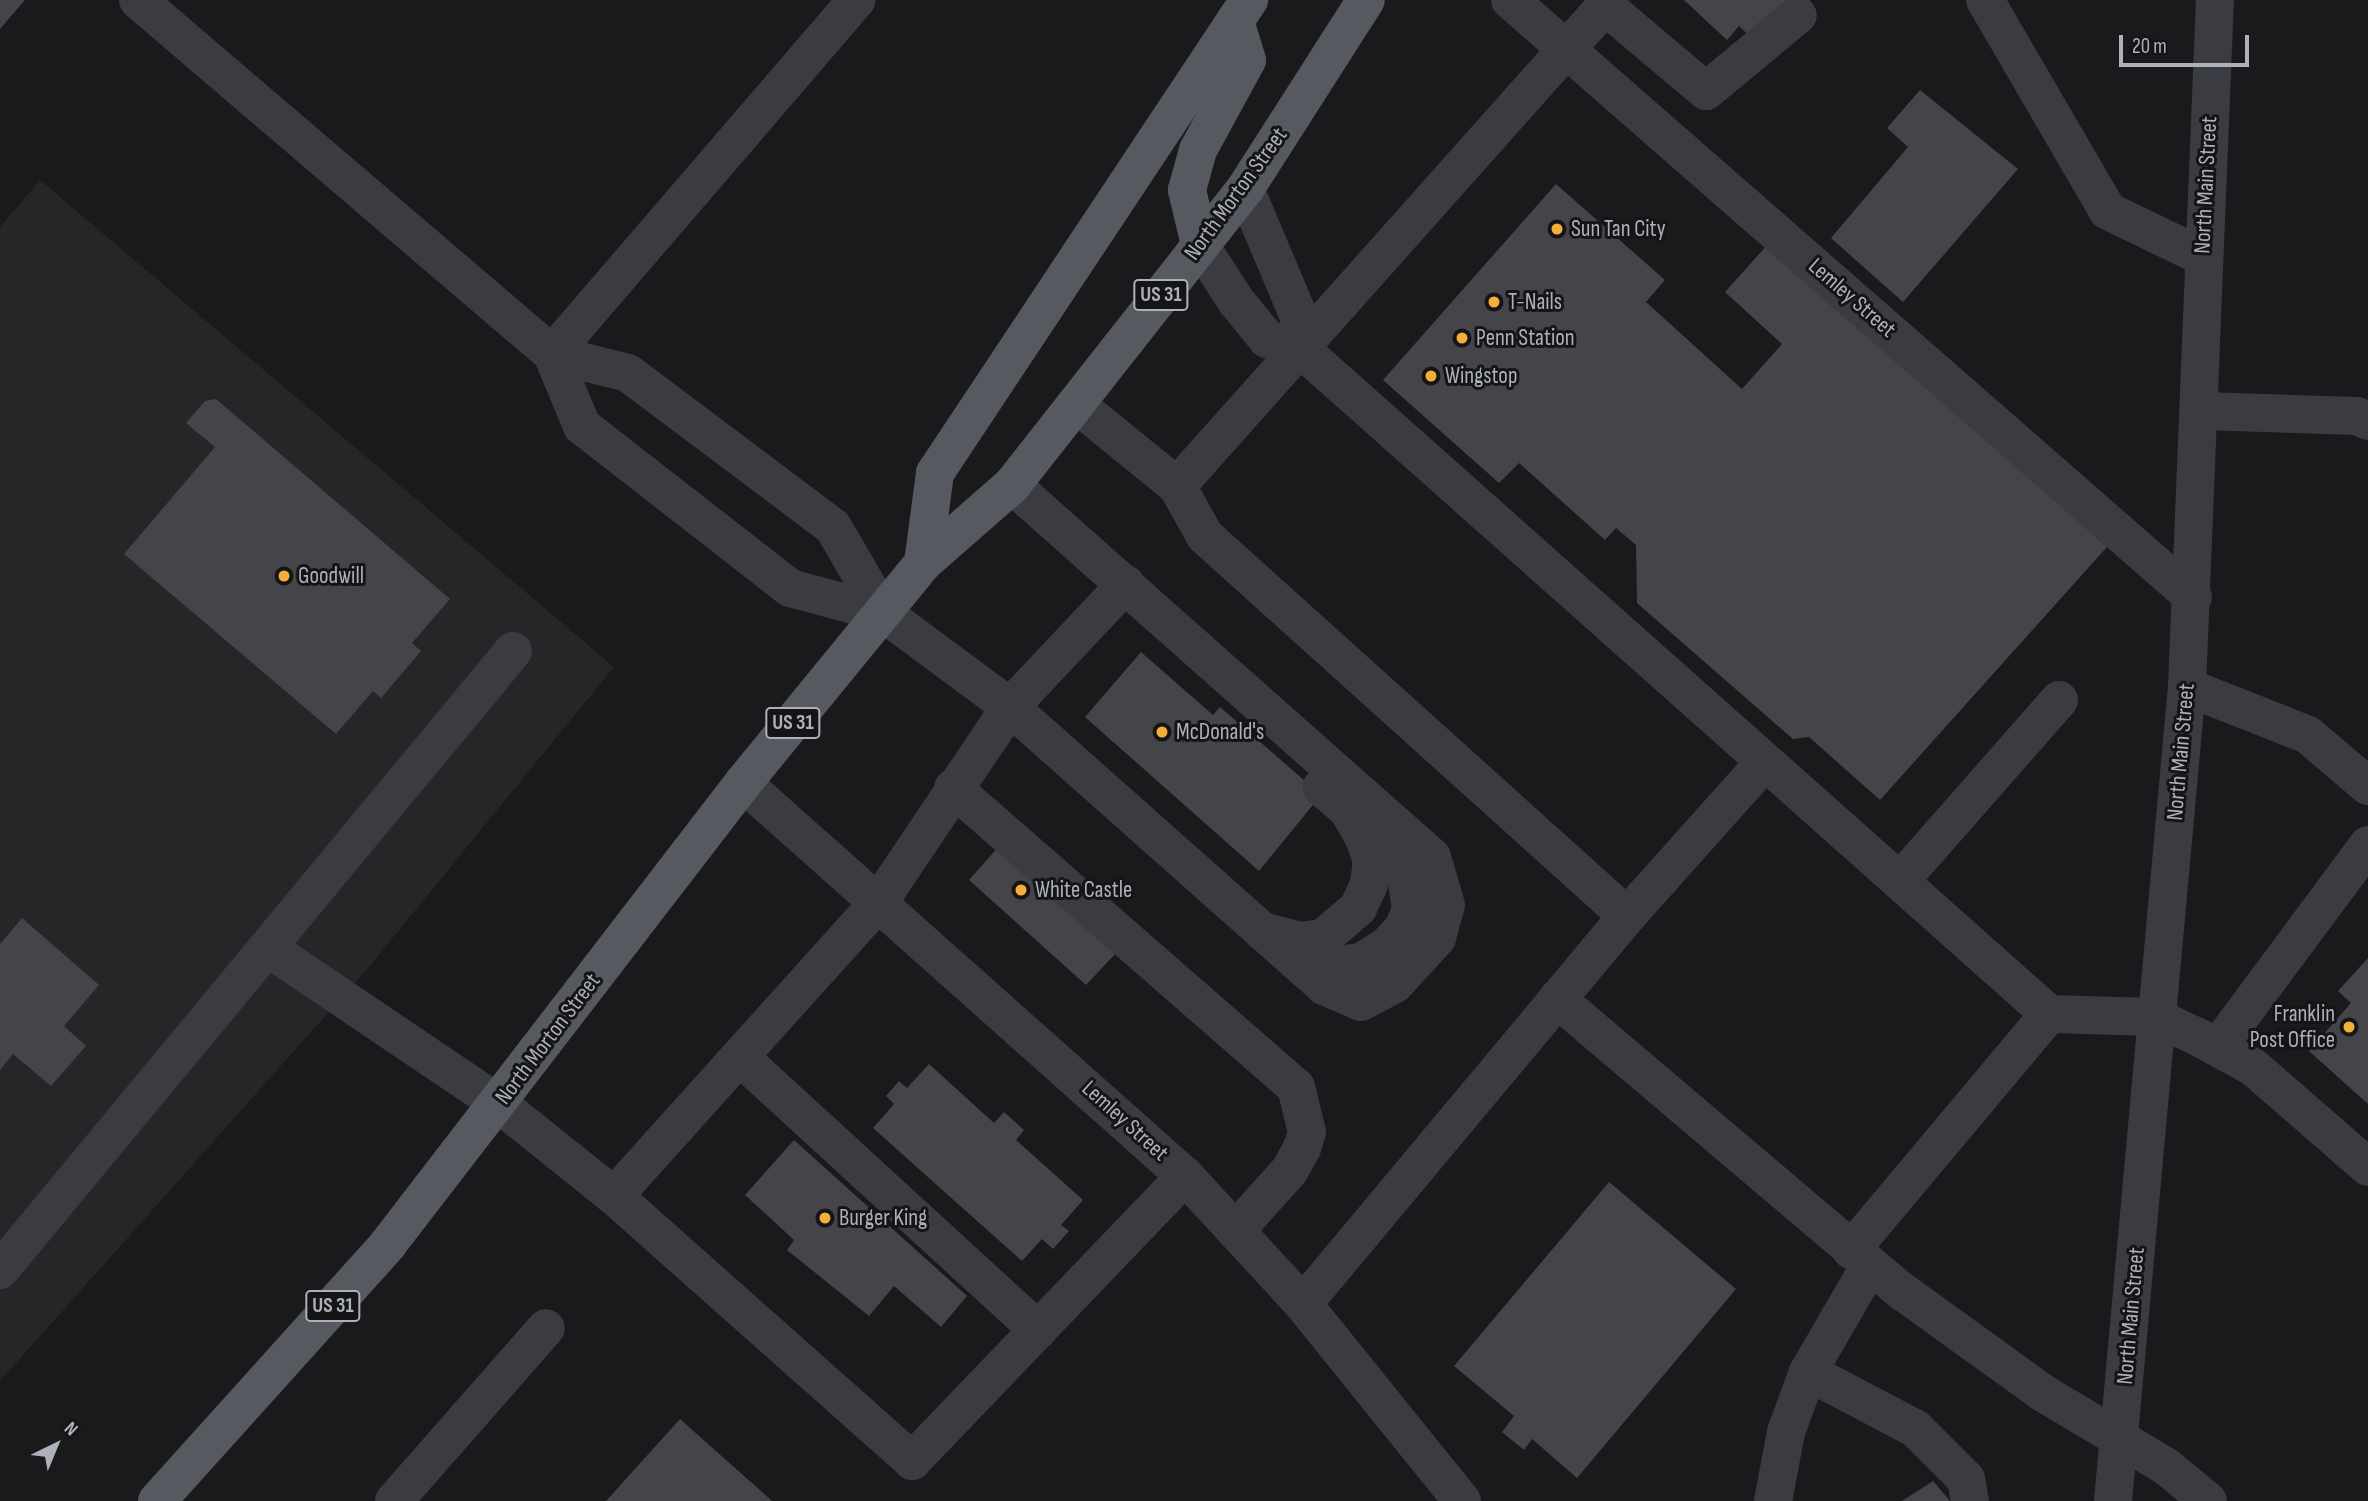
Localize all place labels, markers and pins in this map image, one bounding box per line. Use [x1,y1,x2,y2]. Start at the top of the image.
place label: Sun Tan City [1571,215,1666,243]
marker: Sun Tan City [1549,221,1565,237]
place label: T-Nails [1508,288,1562,316]
marker: T-Nails [1486,294,1502,310]
place label: Penn Station [1476,324,1575,352]
marker: Penn Station [1454,330,1470,346]
place label: Wingstop [1445,362,1517,390]
marker: Wingstop [1423,368,1439,384]
place label: Goodwill [298,562,364,590]
marker: Goodwill [276,568,292,584]
place label: McDonald's [1176,718,1264,746]
marker: McDonald's [1154,724,1170,740]
place label: White Castle [1035,876,1132,904]
marker: White Castle [1013,882,1029,898]
place label: Franklin Post Office [2250,1000,2335,1054]
marker: Franklin Post Office [2341,1019,2357,1035]
place label: Burger King [839,1204,927,1232]
marker: Burger King [817,1210,833,1226]

